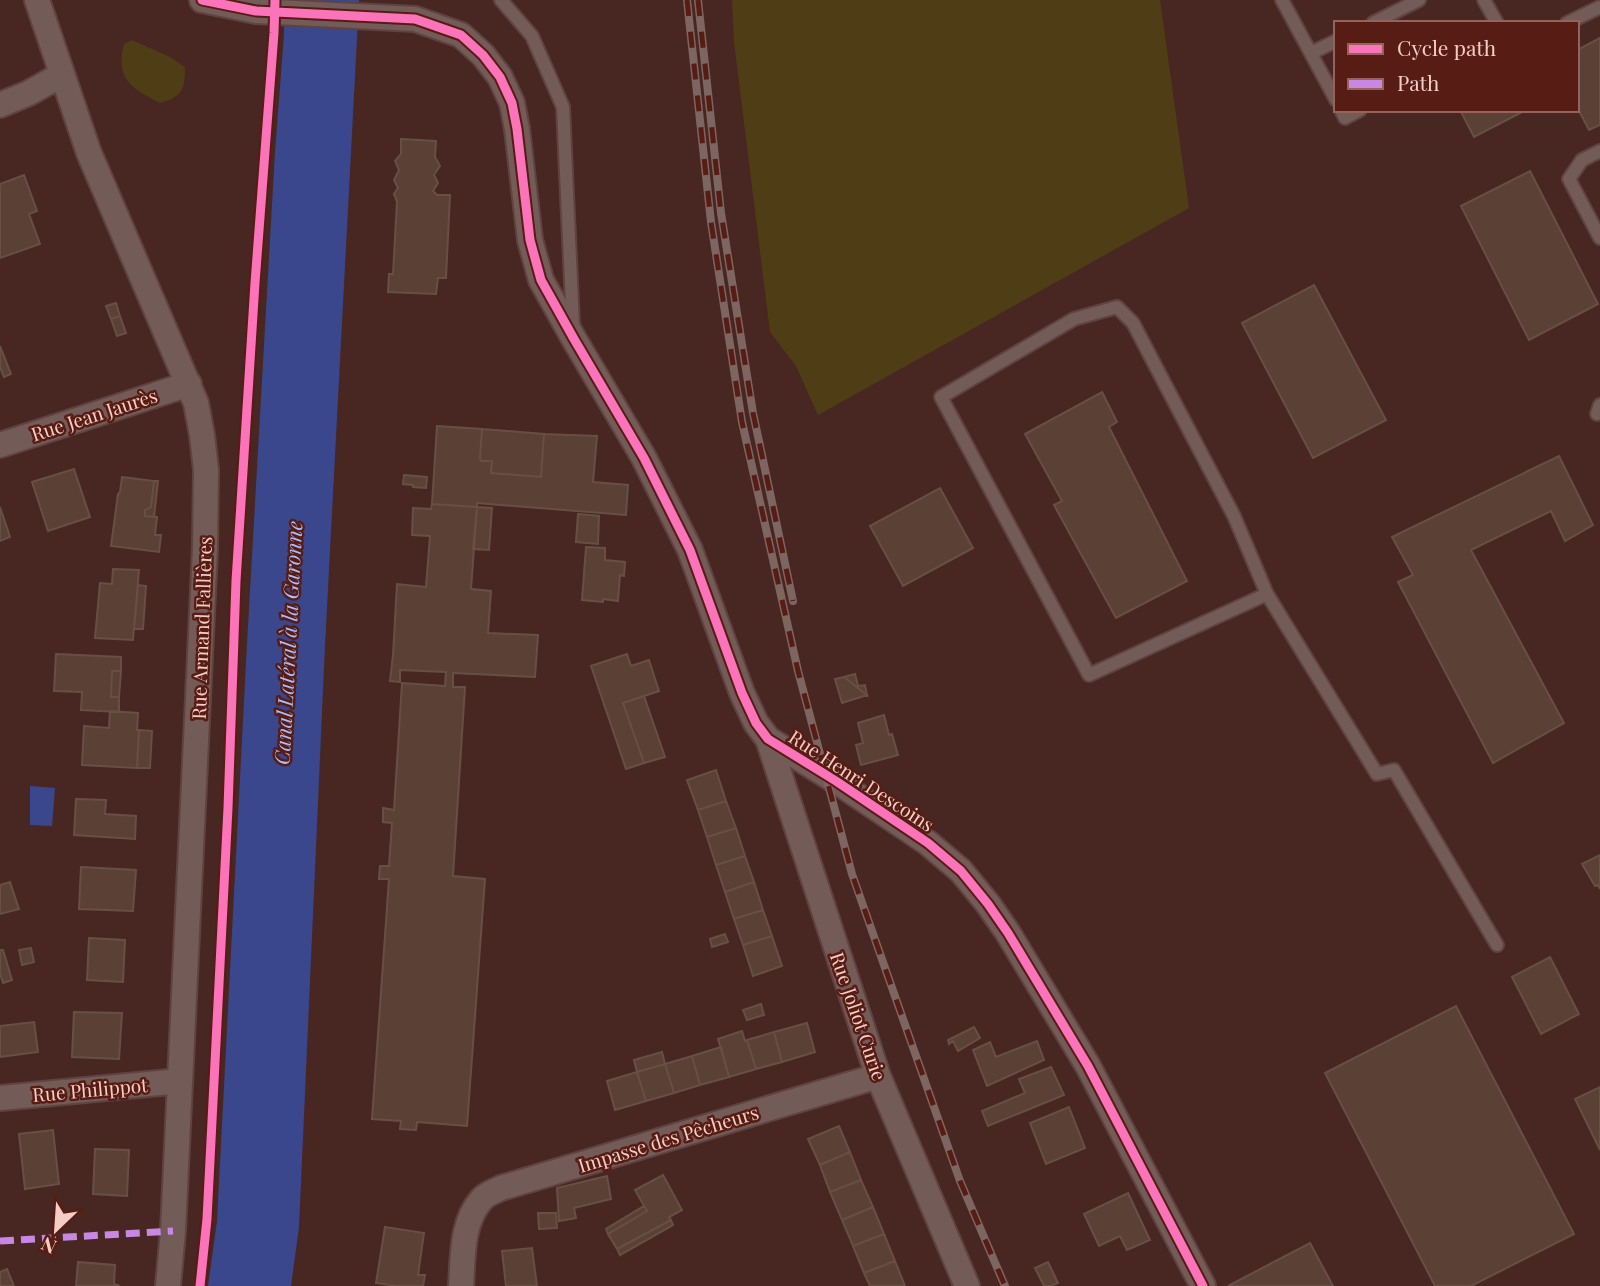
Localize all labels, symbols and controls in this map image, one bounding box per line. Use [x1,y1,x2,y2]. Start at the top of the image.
legend [1334,21,1579,112]
text: Cycle path [1397,33,1497,61]
text: Path [1397,68,1440,96]
street label: Rue Jean Jaurès [28,381,160,447]
water label: Canal Latéral à la Garonne [267,520,307,766]
street label: Rue Armand Fallières [185,536,217,720]
street label: Rue Henri Descoins [784,723,940,837]
street label: Rue Joliot Curie [825,948,893,1084]
street label: Rue Philippot [31,1071,149,1107]
street label: Impasse des Pêcheurs [575,1098,761,1178]
north arrow [21,1195,91,1265]
text: N [36,1232,60,1261]

